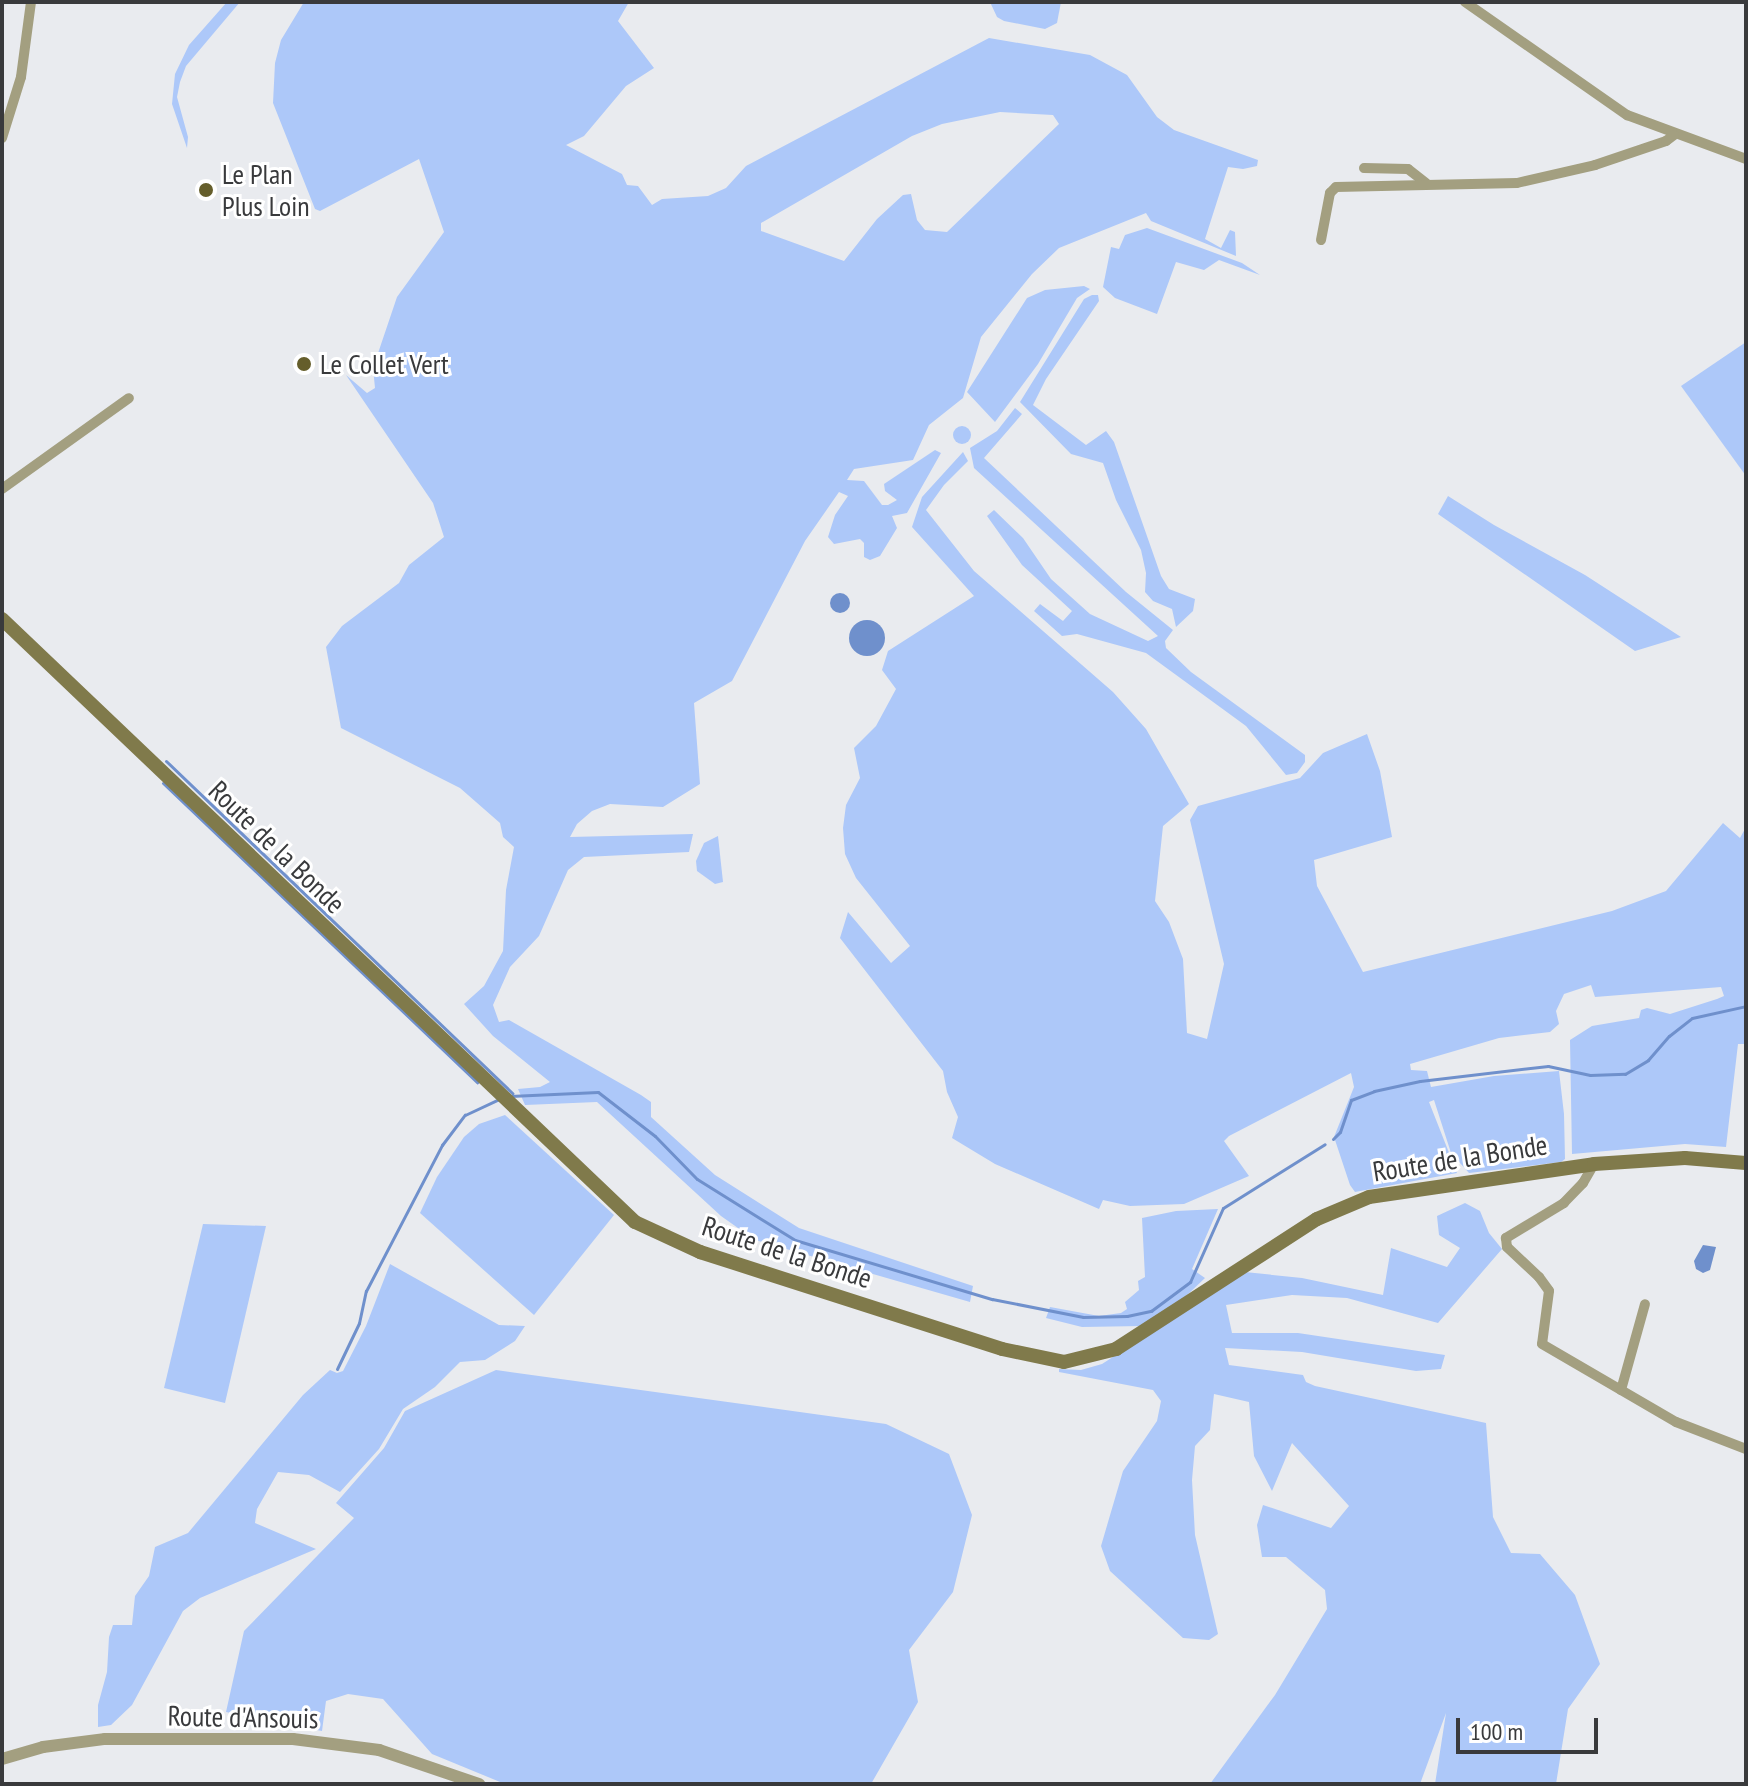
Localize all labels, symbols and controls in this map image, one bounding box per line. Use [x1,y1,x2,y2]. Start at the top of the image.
place label: Le Plan Plus Loin [222,157,310,223]
marker: Le Plan Plus Loin [197,181,215,199]
place label: Le Collet Vert [320,347,449,381]
marker: Le Collet Vert [295,355,313,373]
street label: Route de la Bonde [202,774,352,920]
street label: Route de la Bonde [1370,1128,1550,1188]
street label: Route de la Bonde [698,1209,876,1295]
street label: Route d'Ansouis [167,1699,319,1735]
scale bar [1460,1702,1602,1752]
text: 100 m [1470,1716,1523,1747]

